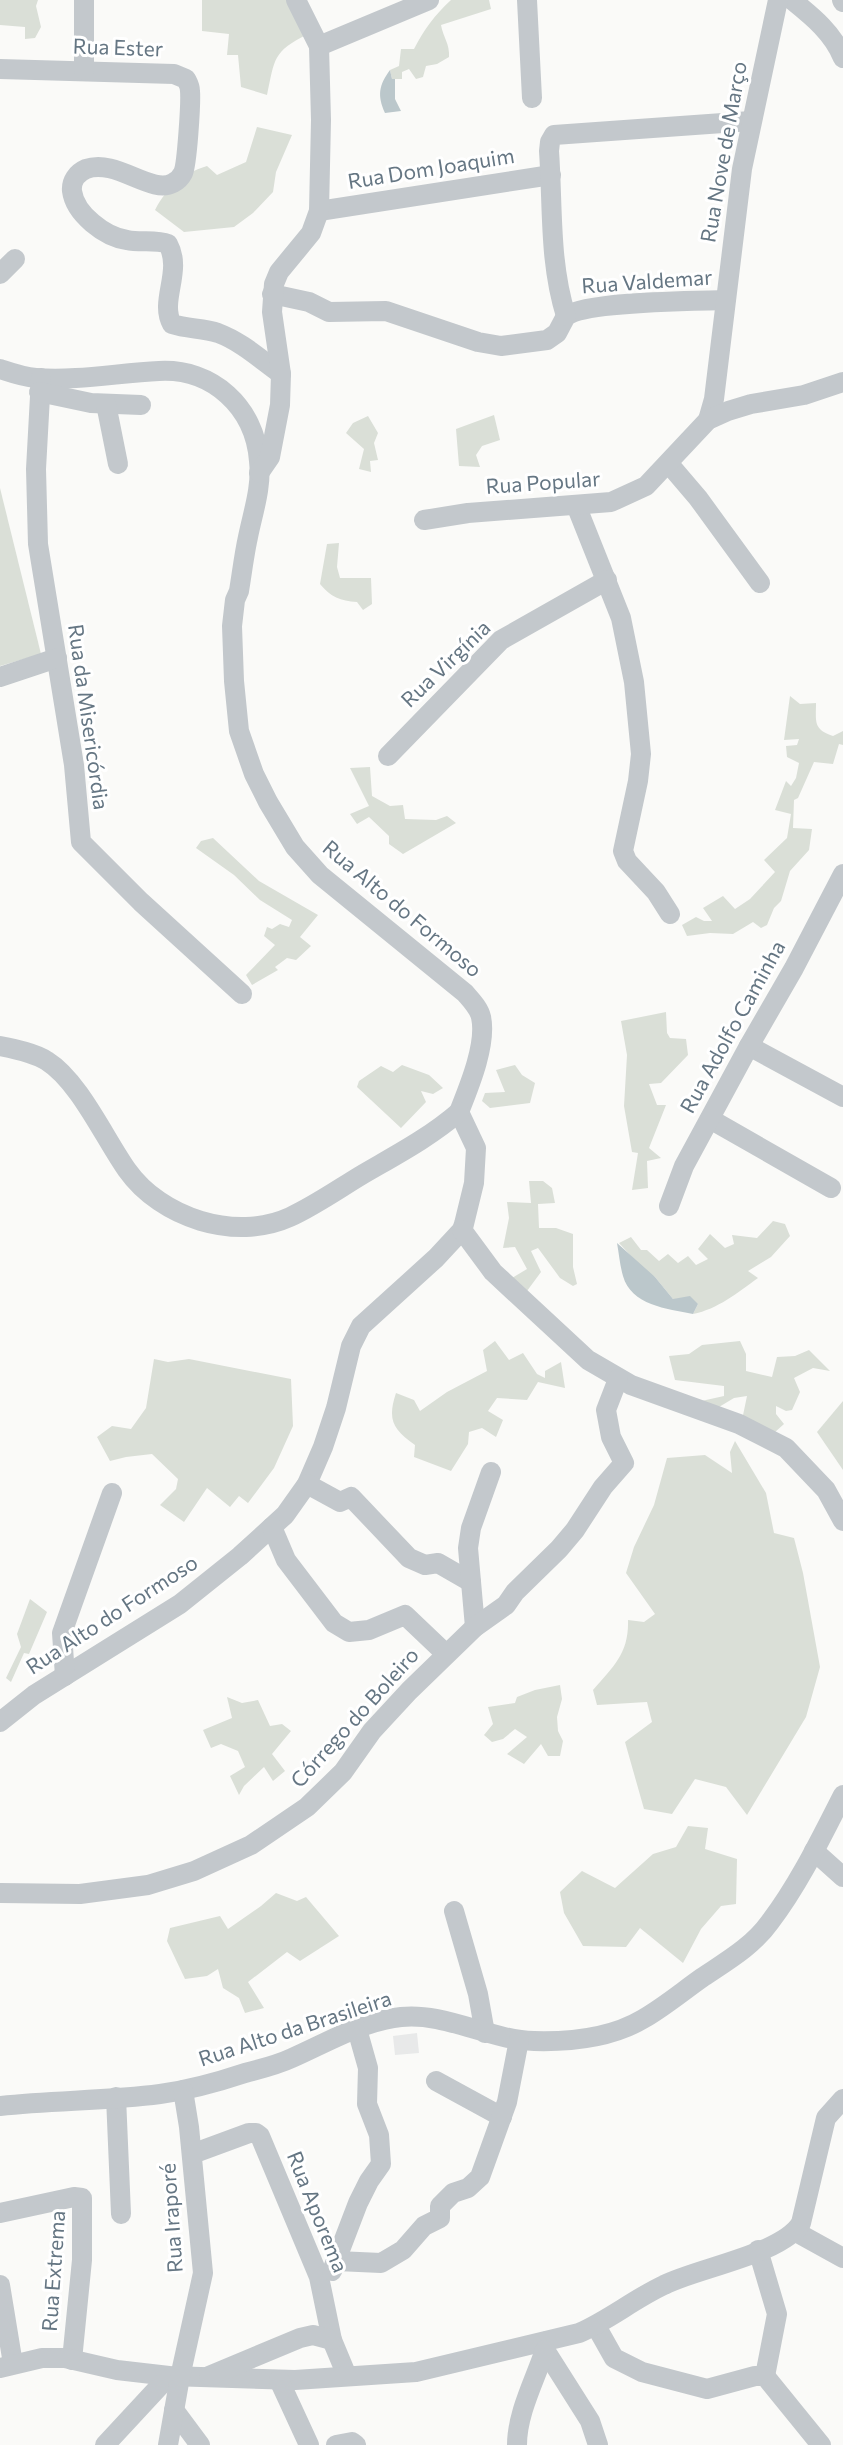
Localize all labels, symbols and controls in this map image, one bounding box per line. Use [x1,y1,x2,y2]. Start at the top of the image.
street label: Rua Ester [72,32,164,61]
street label: Rua Nove de Março [694,59,751,244]
street label: Rua Dom Joaquim [346,142,516,193]
street label: Rua Valdemar [581,263,713,298]
street label: Rua Popular [485,465,601,498]
street label: Rua Virgínia [395,614,495,712]
street label: Rua da Misericórdia [64,622,115,811]
street label: Rua Alto do Formoso [319,834,487,982]
street label: Rua Adolfo Caminha [674,936,789,1117]
street label: Rua Alto do Formoso [21,1549,202,1679]
street label: Córrego do Boleiro [285,1642,423,1792]
street label: Rua Alto da Brasileira [195,1985,394,2071]
street label: Rua Aporema [283,2147,354,2276]
street label: Rua Iraporé [154,2162,187,2274]
street label: Rua Extrema [36,2209,69,2332]

